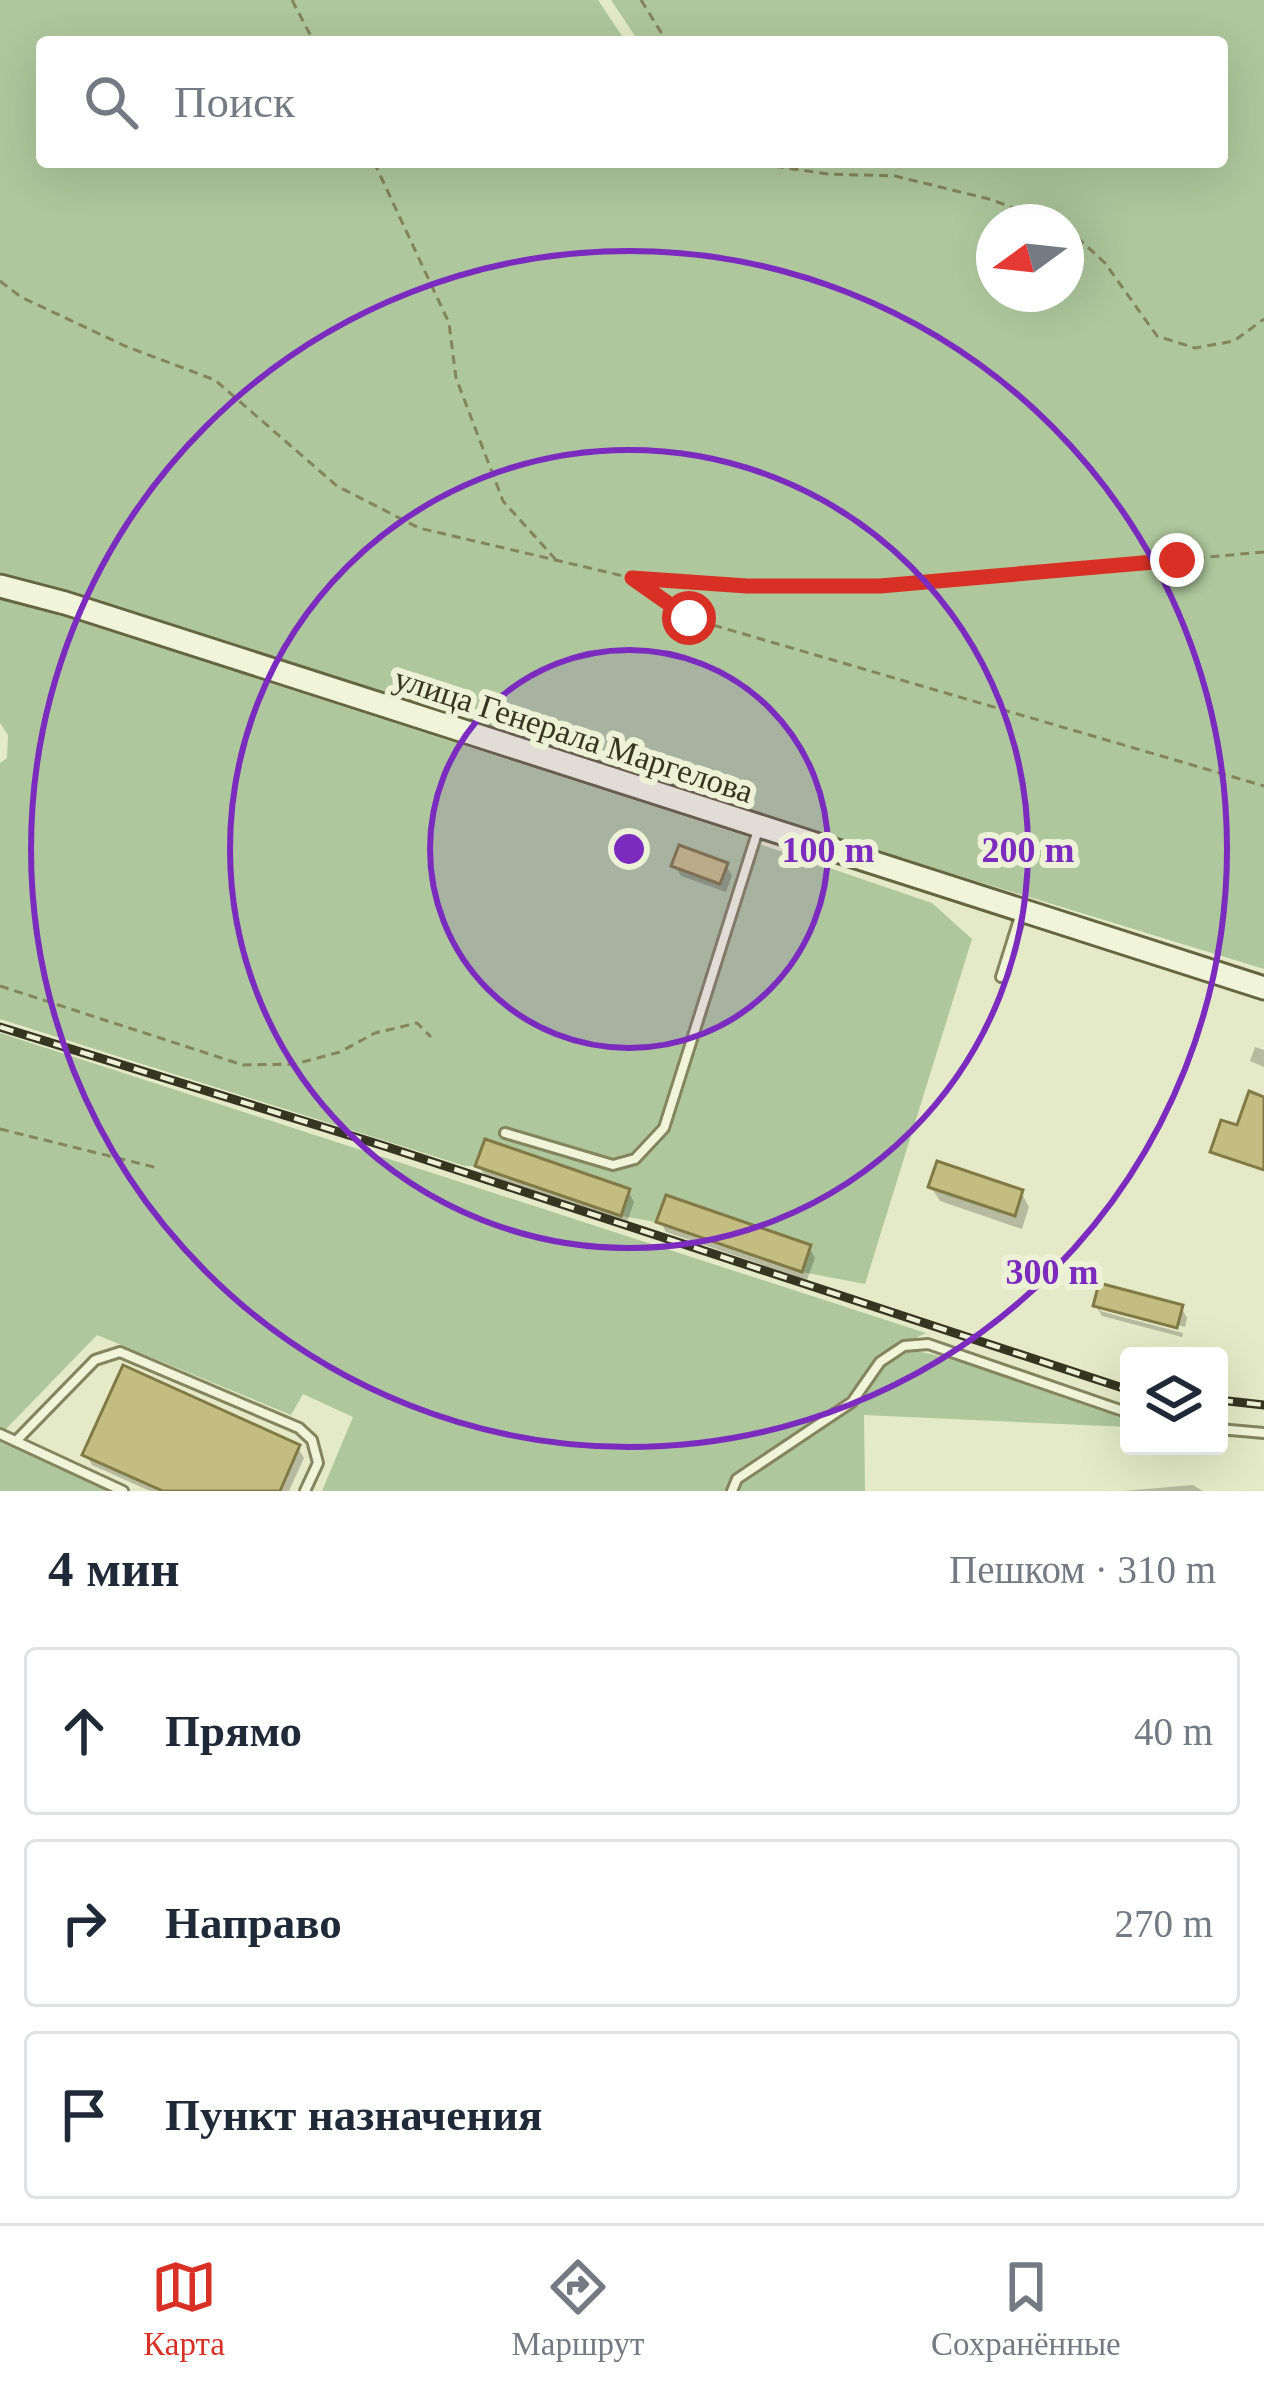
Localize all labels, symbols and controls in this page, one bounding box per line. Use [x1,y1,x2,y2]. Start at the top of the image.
search box [36,36,1228,168]
icon: search [78,69,144,135]
text: Поиск [174,77,295,127]
north arrow [976,204,1084,312]
route end [1150,533,1204,587]
route start [662,591,716,645]
street label: улица Генерала Маргелова [390,660,758,810]
centre of rings [608,828,650,870]
text: 100 m [782,830,875,870]
text: 200 m [982,830,1075,870]
text: 300 m [1006,1252,1099,1292]
map controls [1120,1347,1228,1455]
button: layers [1120,1347,1228,1455]
text: 4 мин [48,1541,180,1597]
text: Пешком · 310 m [949,1548,1216,1591]
icon: ahead [51,1698,117,1764]
text: Прямо [165,1706,302,1756]
text: 40 m [1134,1710,1213,1753]
icon: right [51,1890,117,1956]
text: Направо [165,1898,342,1948]
text: 270 m [1114,1902,1213,1945]
icon: arrive [51,2082,117,2148]
text: Пункт назначения [165,2090,542,2140]
tab: Карта [143,2254,225,2363]
tab: Маршрут [512,2254,644,2363]
tab: Сохранённые [931,2254,1121,2363]

